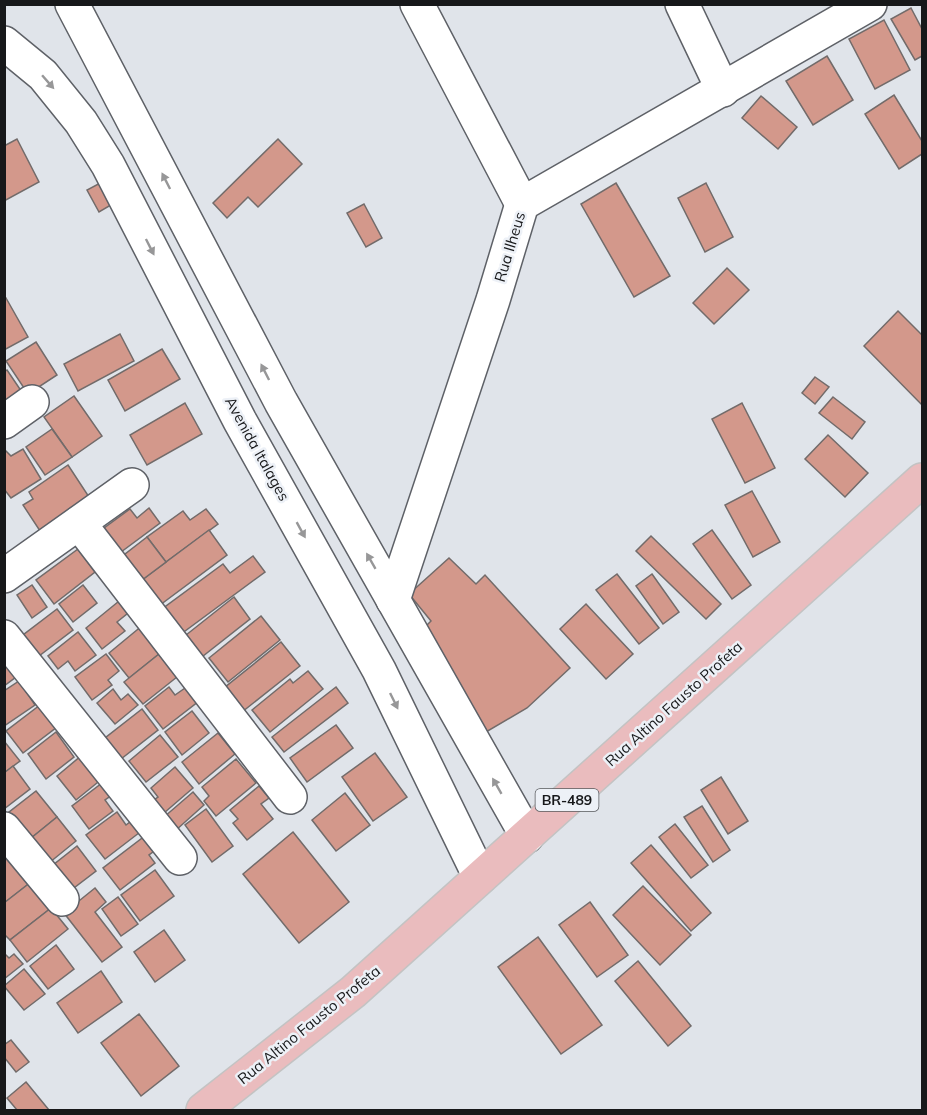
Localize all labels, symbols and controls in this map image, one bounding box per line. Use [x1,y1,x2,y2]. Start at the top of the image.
one-way arrow [41,74,54,89]
one-way arrow [161,172,171,189]
street label: Rua Ilheus [490,209,529,284]
one-way arrow [146,238,155,255]
one-way arrow [261,364,270,381]
street label: Avenida Italages [221,393,294,504]
one-way arrow [296,522,306,539]
one-way arrow [366,552,376,569]
street label: Rua Altino Fausto Profeta [601,637,746,770]
one-way arrow [389,693,399,710]
one-way arrow [492,778,503,794]
road number: BR-489 [536,789,598,811]
street label: Rua Altino Fausto Profeta [233,961,384,1088]

